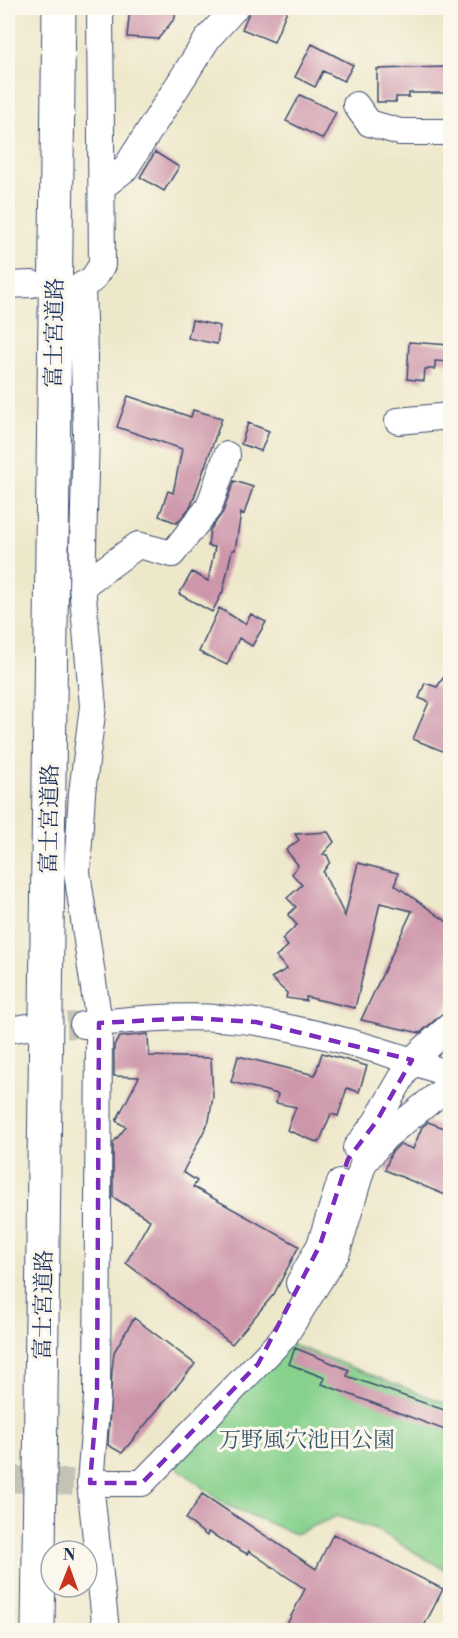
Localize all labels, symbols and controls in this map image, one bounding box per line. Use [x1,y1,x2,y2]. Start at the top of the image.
street label: 富士宮道路 [41,278,69,388]
street label: 富士宮道路 [36,764,64,874]
street label: 富士宮道路 [30,1250,58,1360]
park label: 万野風穴池田公園 [219,1427,395,1454]
north arrow [39,1539,99,1599]
text: N [63,1545,76,1565]

